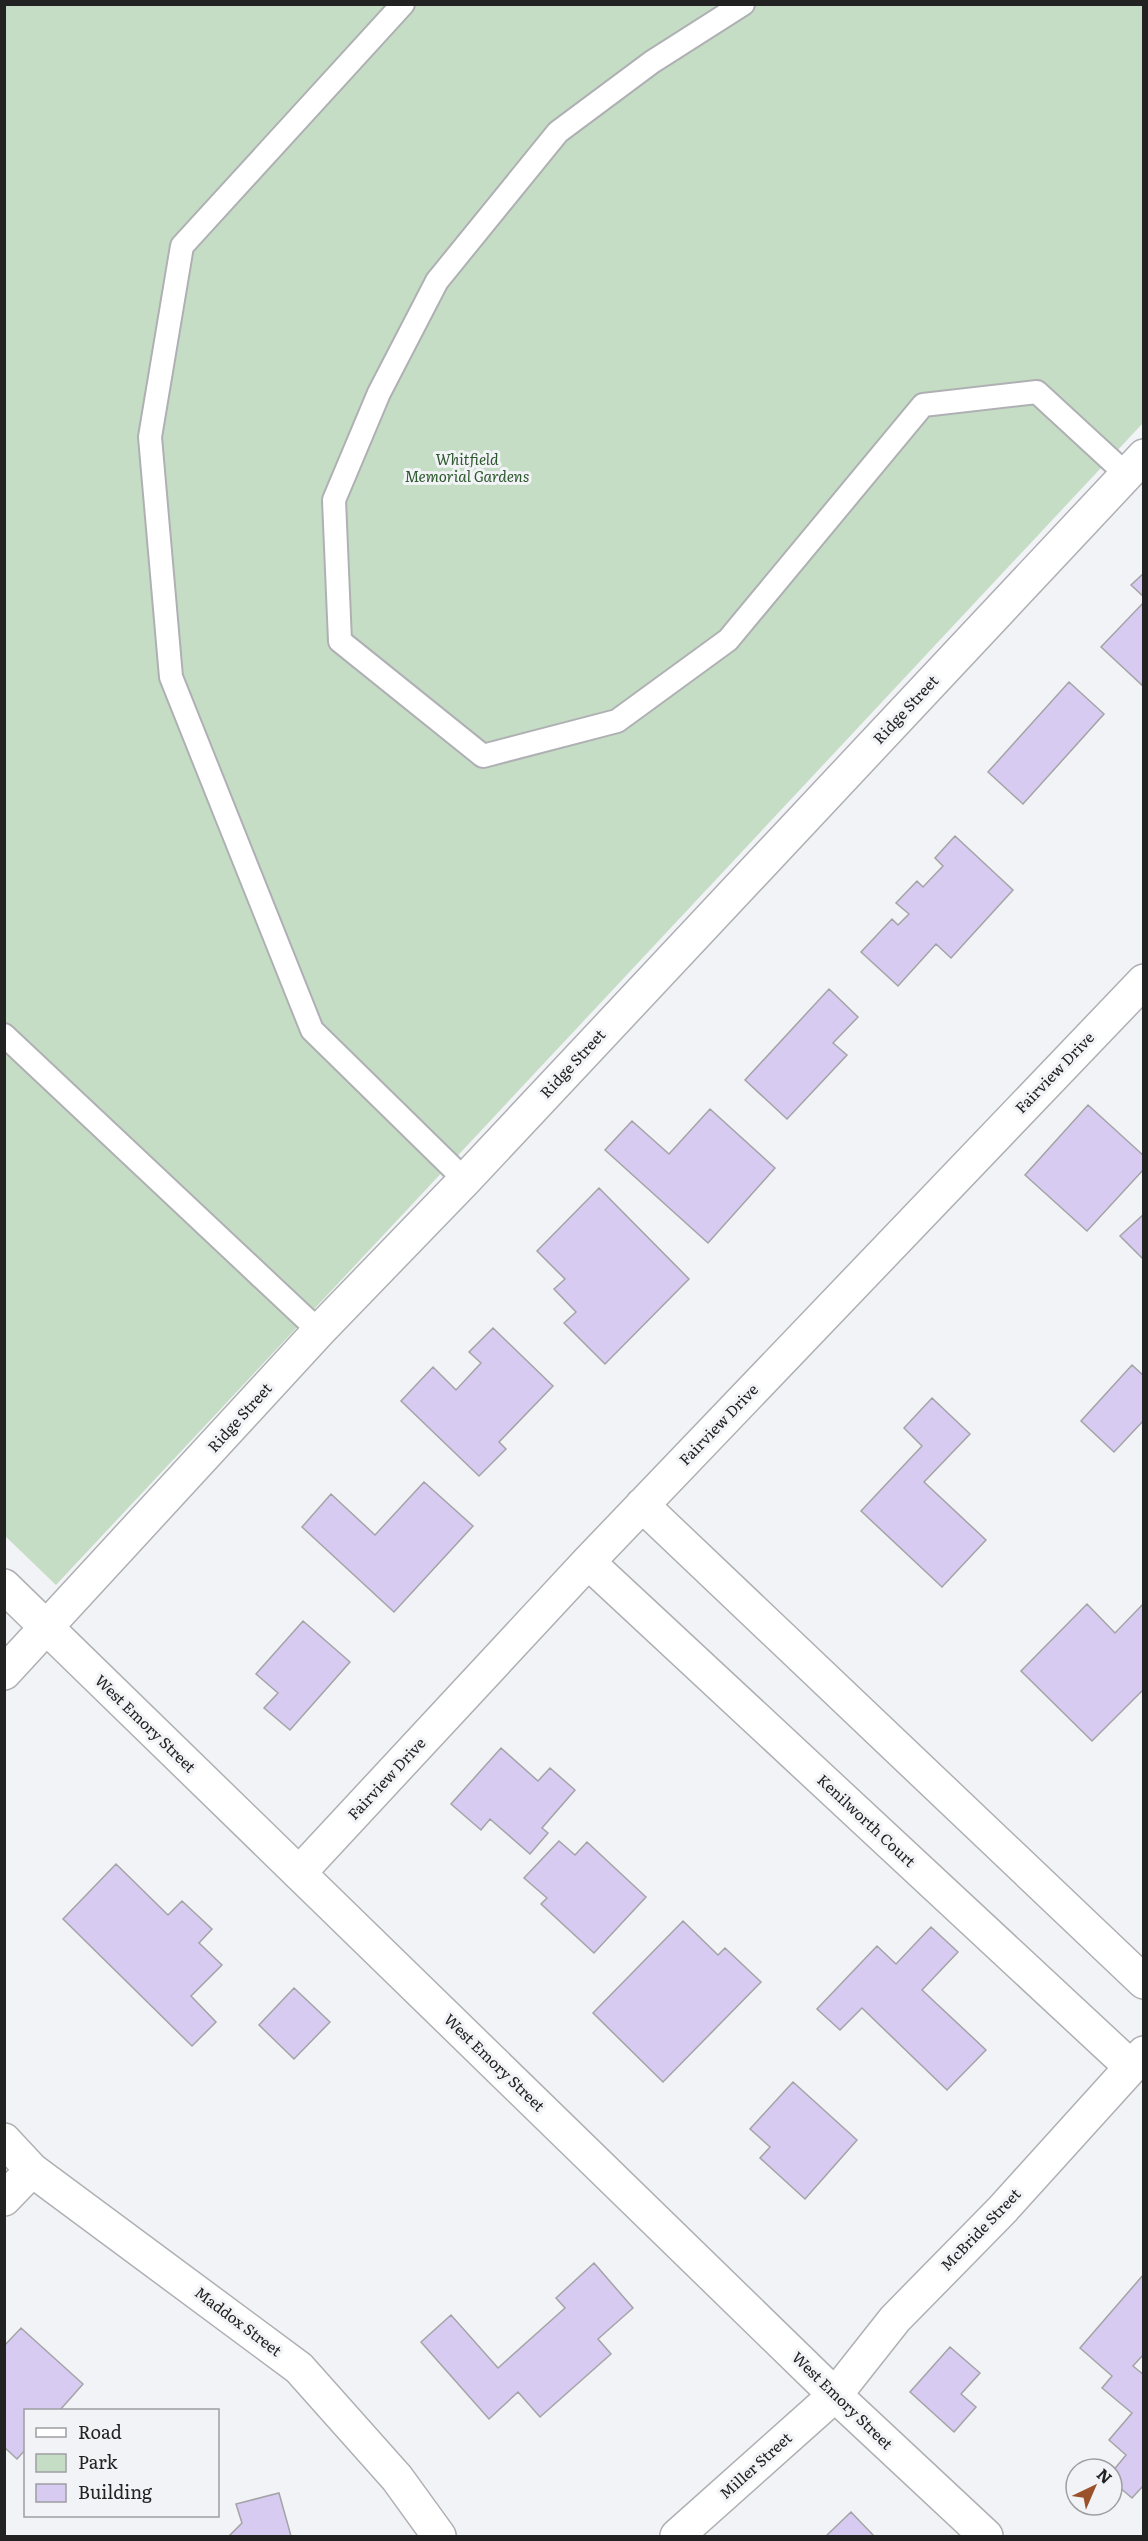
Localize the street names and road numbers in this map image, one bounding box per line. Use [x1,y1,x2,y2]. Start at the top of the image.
street label: Ridge Street [867,669,943,749]
street label: Ridge Street [534,1023,610,1103]
street label: Fairview Drive [1009,1026,1099,1118]
street label: Ridge Street [201,1377,276,1457]
street label: Fairview Drive [673,1378,763,1470]
street label: West Emory Street [90,1669,202,1777]
street label: Fairview Drive [341,1731,430,1824]
street label: Kenilworth Court [813,1768,922,1872]
street label: West Emory Street [439,2008,551,2116]
street label: McBride Street [935,2183,1025,2275]
street label: Maddox Street [191,2280,287,2361]
street label: West Emory Street [787,2346,899,2454]
street label: Miller Street [714,2426,796,2504]

